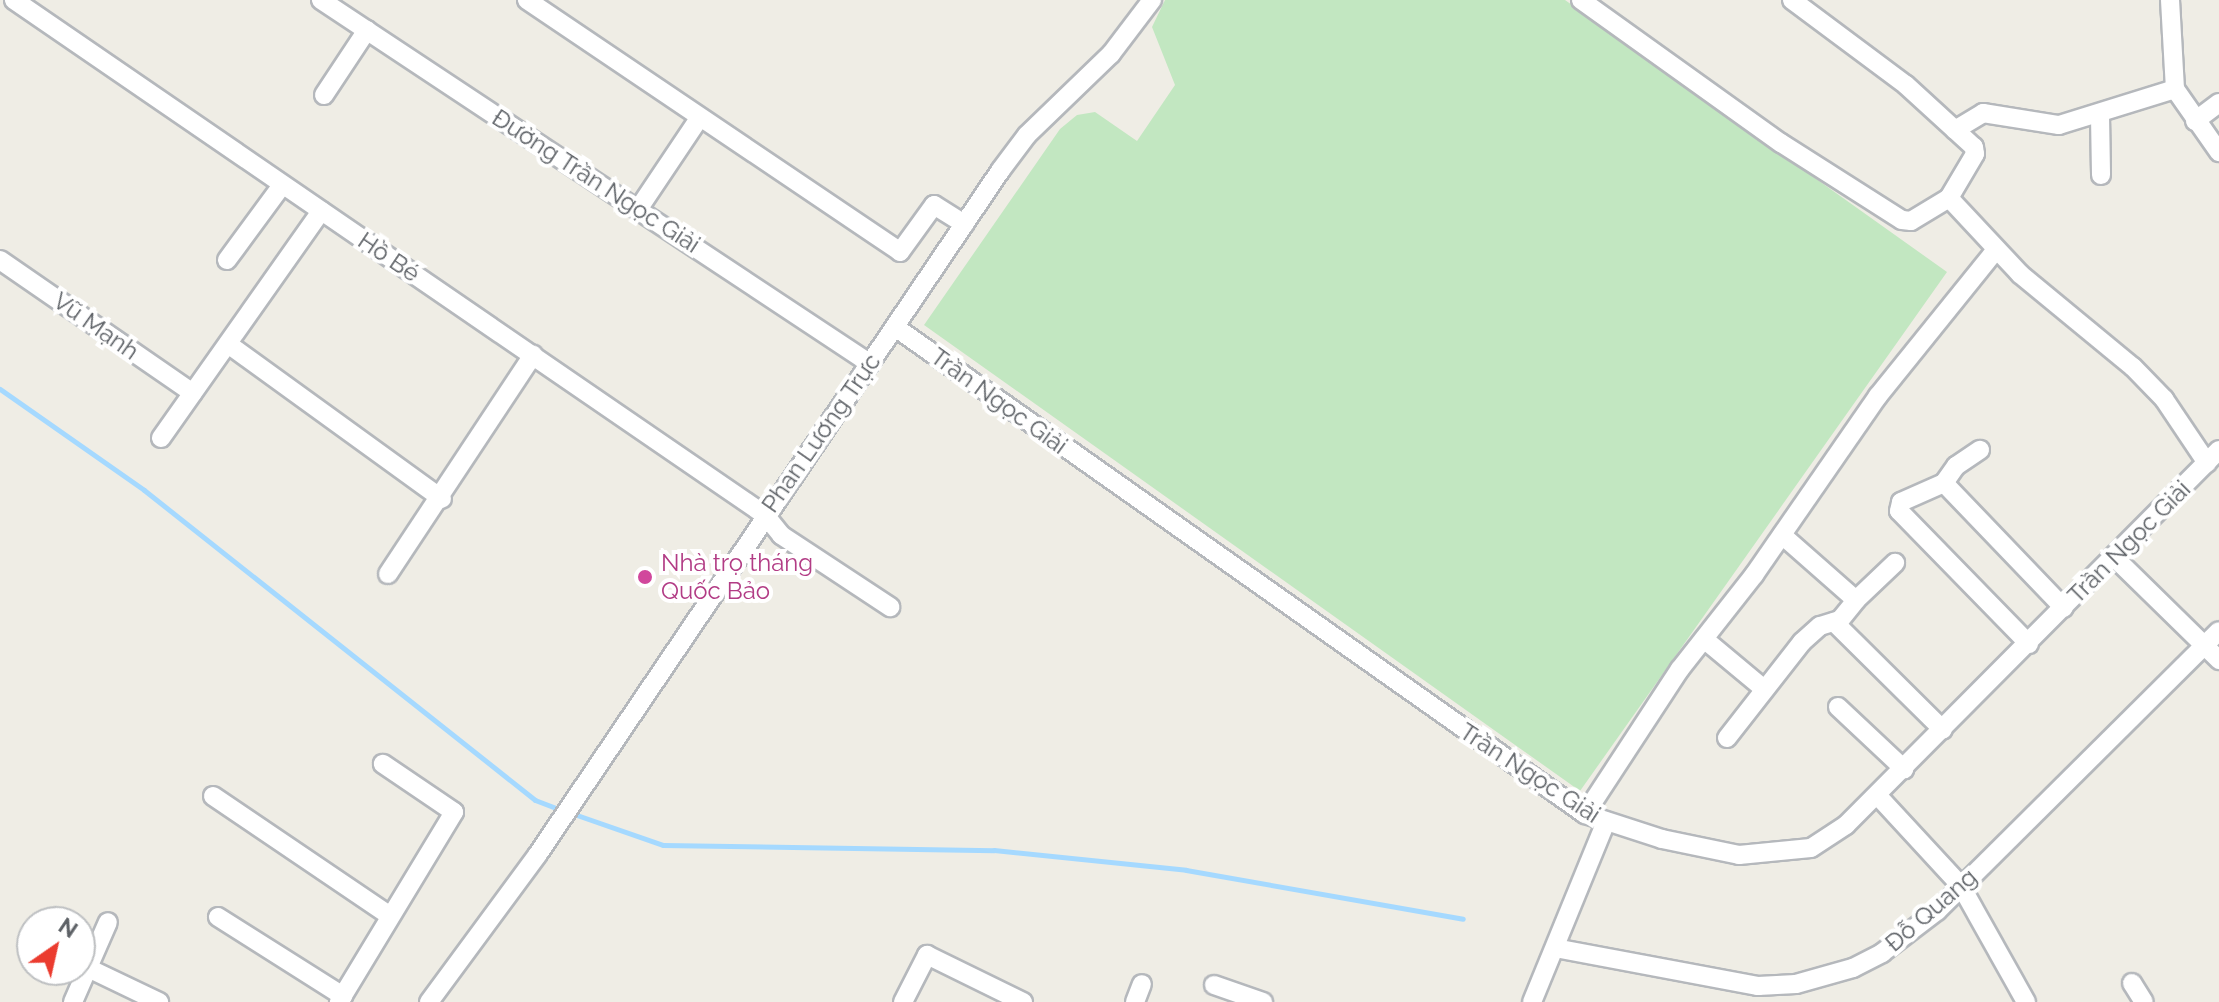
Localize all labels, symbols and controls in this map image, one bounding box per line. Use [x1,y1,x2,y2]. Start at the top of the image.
street label: Đường Trần Ngọc Giải [487,103,705,259]
street label: Hồ Bé [353,226,425,288]
street label: Vũ Mạnh [48,286,144,366]
street label: Trần Ngọc Giải [925,342,1073,460]
street label: Phan Lương Trực [755,348,887,518]
street label: Trần Ngọc Giải [2062,475,2196,609]
place label: Nhà trọ tháng Quốc Bảo [661,549,813,605]
marker: Nhà trọ tháng Quốc Bảo [636,568,654,586]
street label: Trần Ngọc Giải [1454,717,1606,829]
street label: Đỗ Quang [1879,862,1983,958]
north arrow [16,906,96,986]
text: N [54,912,83,943]

